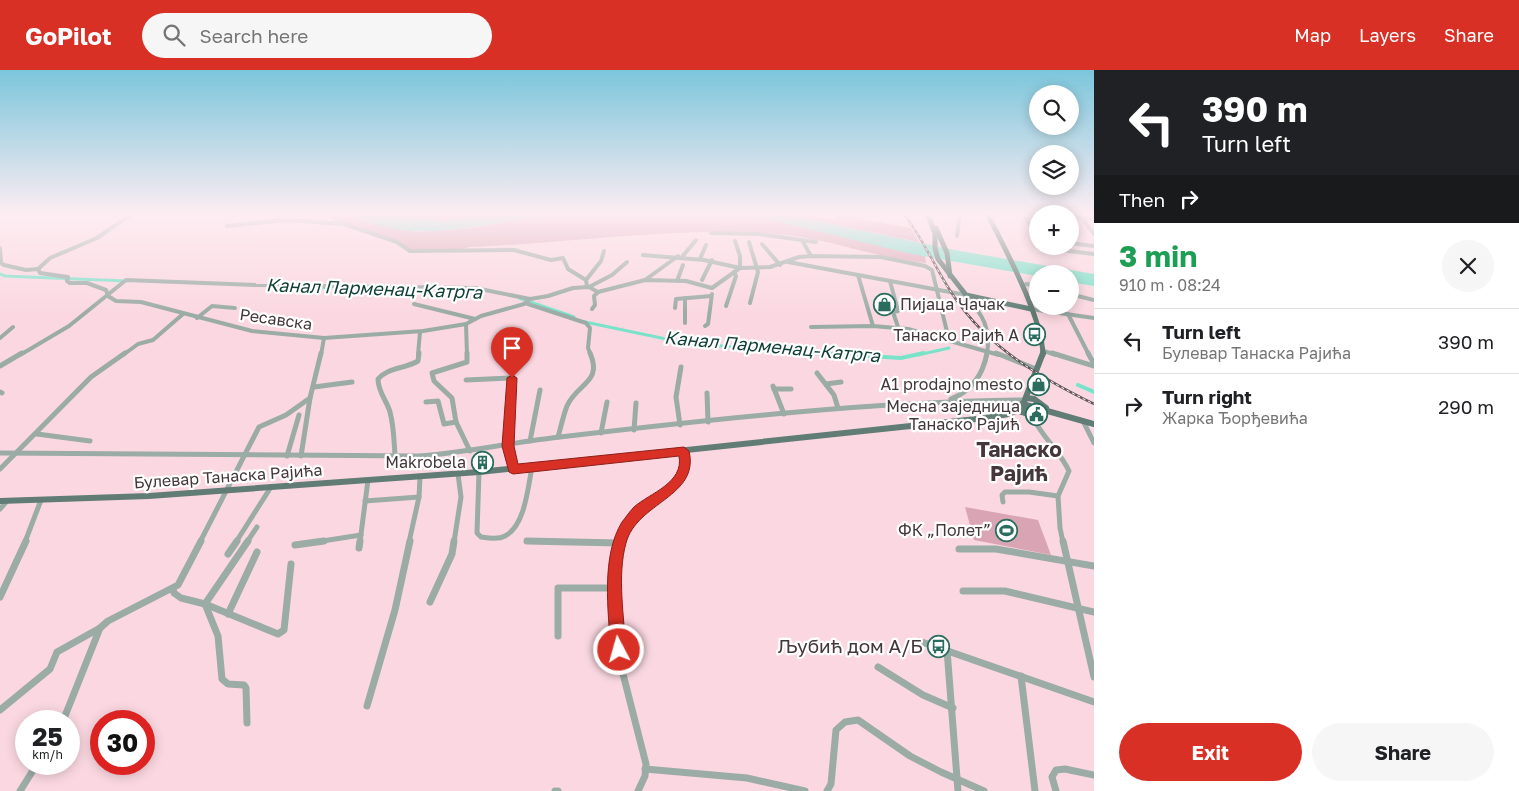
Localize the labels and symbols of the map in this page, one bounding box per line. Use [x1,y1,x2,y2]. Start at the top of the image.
water label: Канал Парменац-Катрга [265,273,483,303]
shop icon: Пијаца Чачак [872,292,896,316]
place label: Пијаца Чачак [900,294,1005,314]
street label: Ресавска [238,304,314,334]
bus stop icon: Танаско Рајић А [1023,323,1047,347]
place label: Танаско Рајић А [893,325,1019,345]
water label: Канал Парменац-Катрга [663,326,882,366]
pin [491,327,533,378]
shop icon: A1 prodajno mesto [1027,372,1051,396]
place label: A1 prodajno mesto [880,374,1023,394]
place label: Месна заједница Танаско Рајић [886,396,1020,434]
public building icon: Месна заједница Танаско Рајић [1024,403,1048,427]
district label: Танаско Рајић [976,436,1062,486]
building icon: Makrobela [470,450,494,474]
place label: Makrobela [385,452,466,472]
street label: Булевар Танаска Рајића [133,459,323,493]
sports icon: ФК „Полет” [995,518,1019,542]
place label: ФК „Полет” [898,520,991,540]
position arrow [592,623,644,675]
place label: Љубић дом А/Б [778,634,923,657]
bus stop icon: Љубић дом А/Б [927,634,951,658]
speed limit sign: 30 [90,710,155,775]

